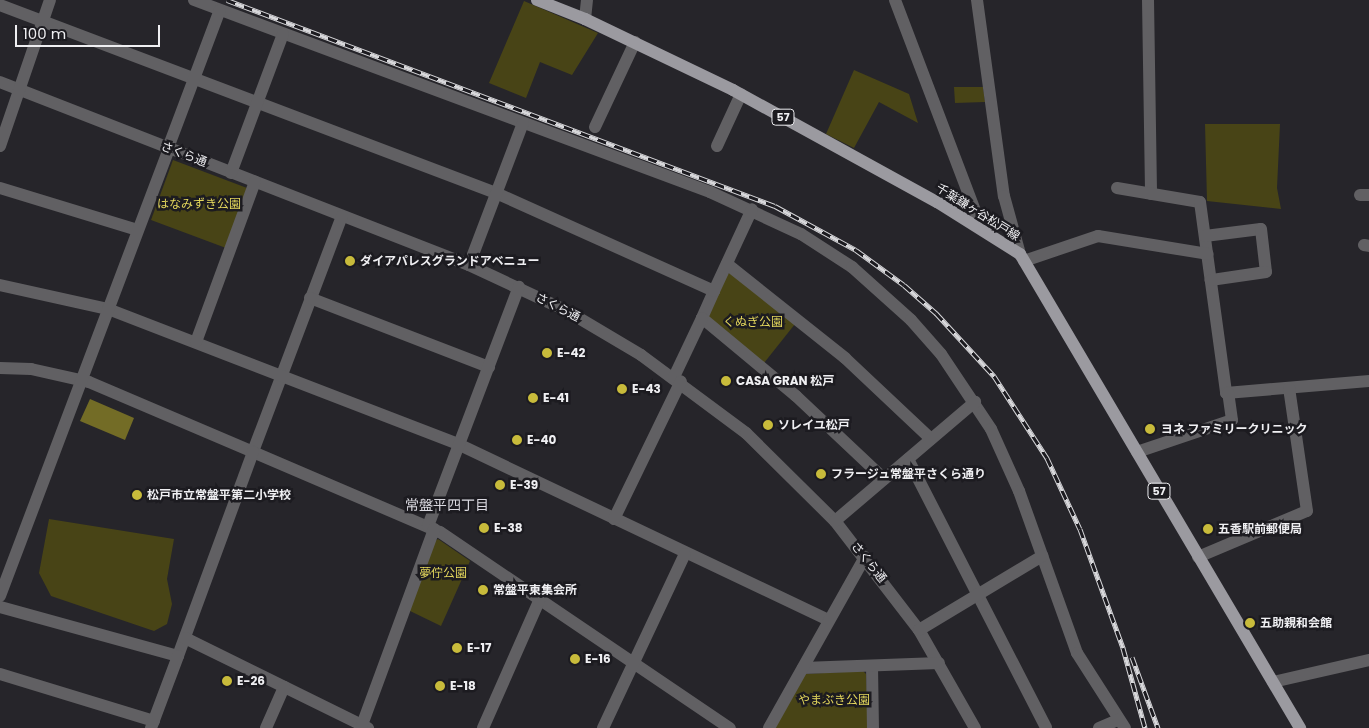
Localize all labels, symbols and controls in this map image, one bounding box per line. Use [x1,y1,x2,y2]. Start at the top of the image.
scale bar [18,15,162,47]
text: 100 m [23,23,66,44]
road number: 57 [770,108,796,125]
street label: さくら通 [159,139,209,169]
street label: 千葉鎌ヶ谷松戸線 [933,180,1023,244]
park label: はなみずき公園 [157,197,241,211]
place label: ダイアパレスグランドアベニュー [360,254,540,268]
marker: ダイアパレスグランドアベニュー [344,255,356,267]
street label: さくら通 [533,290,583,324]
park label: くぬぎ公園 [723,315,783,329]
place label: E-42 [557,346,585,360]
marker: E-42 [541,347,553,359]
place label: CASA GRAN 松戸 [736,374,834,388]
marker: CASA GRAN 松戸 [720,375,732,387]
place label: E-43 [632,382,661,396]
marker: E-43 [616,383,628,395]
place label: E-41 [543,391,569,405]
marker: E-41 [527,392,539,404]
place label: ソレイユ松戸 [778,418,850,432]
marker: ソレイユ松戸 [762,419,774,431]
marker: ヨネ ファミリークリニック [1143,422,1157,436]
place label: ヨネ ファミリークリニック [1161,422,1308,436]
place label: E-40 [527,433,556,447]
marker: E-40 [511,434,523,446]
place label: フラージュ常盤平さくら通り [831,467,987,481]
marker: フラージュ常盤平さくら通り [815,468,827,480]
place label: E-39 [510,478,538,492]
marker: E-39 [494,479,506,491]
road number: 57 [1146,482,1172,500]
place label: 松戸市立常盤平第二小学校 [147,488,291,502]
marker: 松戸市立常盤平第二小学校 [131,489,143,501]
district label: 常盤平四丁目 [405,497,489,513]
place label: E-38 [494,521,522,535]
marker: E-38 [478,522,490,534]
place label: 五香駅前郵便局 [1218,522,1302,536]
marker: 五香駅前郵便局 [1202,523,1214,535]
street label: さくら通 [848,539,890,585]
park label: 夢佇公園 [419,566,467,580]
place label: 常盤平東集会所 [493,583,577,597]
marker: 常盤平東集会所 [477,584,489,596]
place label: 五助親和会館 [1260,616,1332,630]
marker: 五助親和会館 [1244,617,1256,629]
place label: E-17 [467,641,491,655]
marker: E-17 [451,642,463,654]
place label: E-16 [585,652,611,666]
marker: E-16 [569,653,581,665]
place label: E-26 [237,674,265,688]
marker: E-26 [221,675,233,687]
place label: E-18 [450,679,476,693]
marker: E-18 [434,680,446,692]
park label: やまぶき公園 [798,693,870,707]

